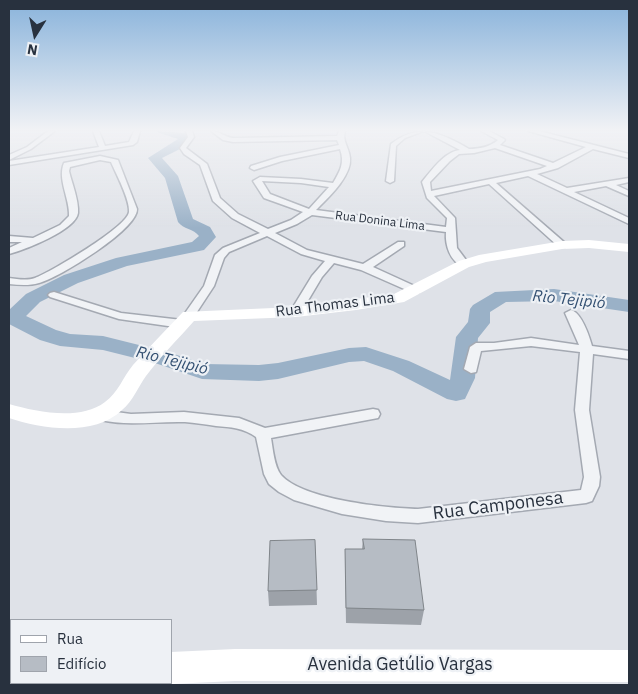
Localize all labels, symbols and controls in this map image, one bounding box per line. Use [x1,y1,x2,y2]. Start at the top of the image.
north arrow [10,10,60,60]
text: N [26,40,39,60]
street label: Rua Donina Lima [334,208,426,234]
water label: Rio Tejipió [532,287,606,313]
street label: Rua Thomas Lima [275,289,395,321]
water label: Rio Tejipió [134,343,210,379]
street label: Rua Camponesa [432,487,564,525]
legend [10,619,172,684]
text: Rua [57,629,83,648]
text: Edifício [57,654,106,673]
street label: Avenida Getúlio Vargas [307,654,493,676]

